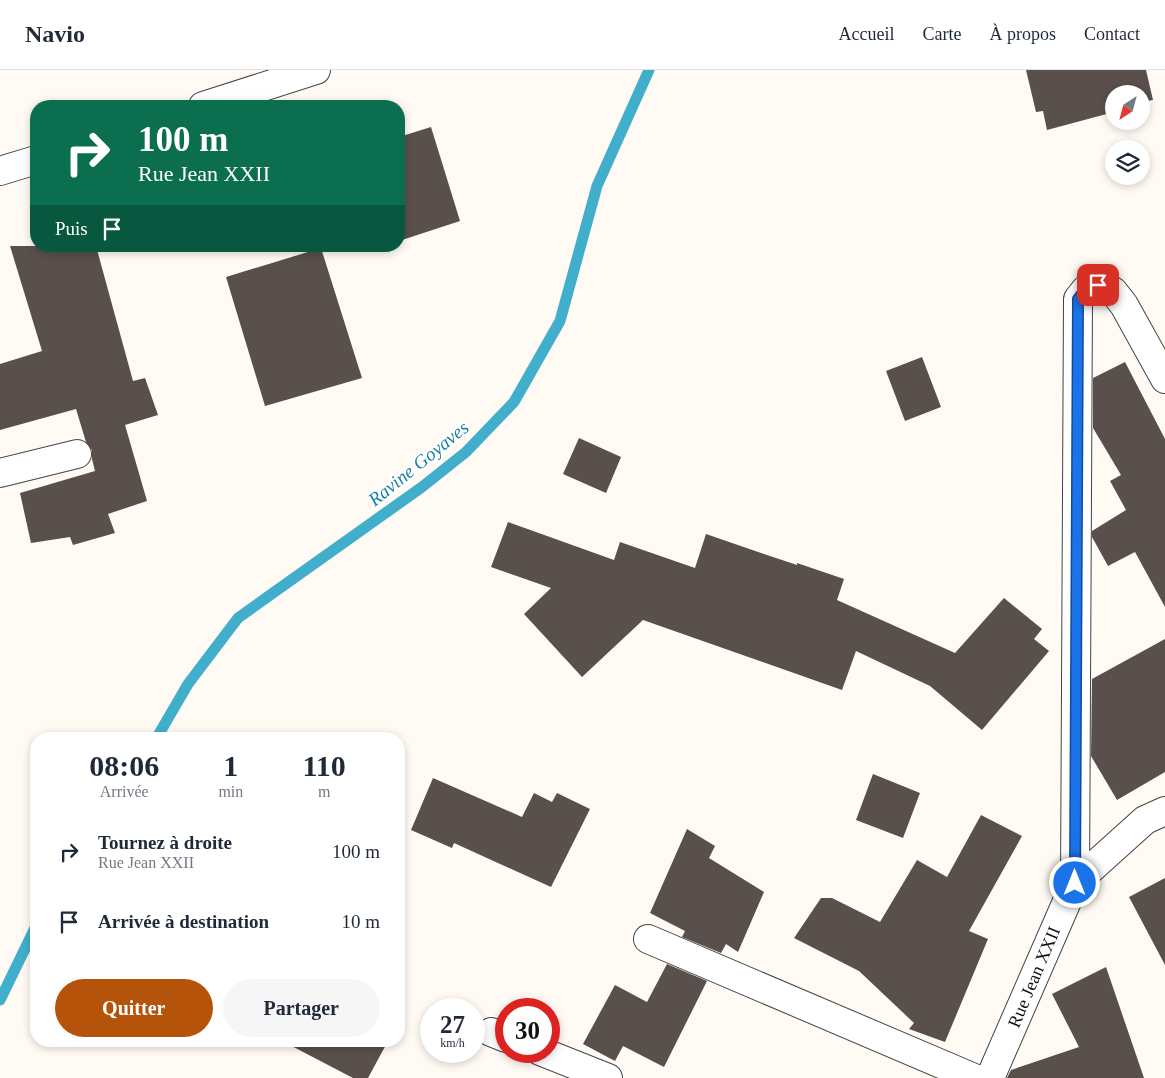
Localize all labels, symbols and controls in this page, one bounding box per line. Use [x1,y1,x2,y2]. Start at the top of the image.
text: Navio [25,21,85,47]
text: Accueil [839,24,895,44]
text: Carte [923,24,962,44]
text: À propos [990,24,1056,44]
text: Contact [1084,24,1140,44]
north arrow [1105,85,1150,130]
map controls [1105,85,1150,185]
icon: right [55,120,120,185]
text: 100 m [138,120,228,159]
button: layers [1105,140,1150,185]
text: Rue Jean XXII [138,161,270,186]
icon: arrive [98,215,126,243]
text: Puis [55,218,88,239]
pin [1077,264,1119,306]
icon: arrive [1084,271,1112,299]
water label: Ravine Goyaves [363,417,473,511]
text: 08:06 [89,749,159,782]
text: 1 [223,749,238,782]
text: 110 [302,749,346,782]
text: Arrivée [100,783,149,800]
text: min [218,783,243,800]
text: m [318,783,330,800]
text: Tournez à droite [98,832,232,853]
icon: right [55,838,83,866]
text: 100 m [332,841,380,862]
text: Rue Jean XXII [98,854,194,871]
position arrow [1048,856,1100,908]
icon: arrive [55,908,83,936]
text: Arrivée à destination [98,911,269,932]
text: 10 m [341,911,380,932]
street label: Rue Jean XXII [1004,923,1064,1031]
button: Quitter [55,979,213,1037]
button: Partager [223,979,380,1037]
speed limit sign: 30 [495,998,560,1063]
text: 27 [440,1011,465,1038]
text: km/h [440,1036,465,1050]

